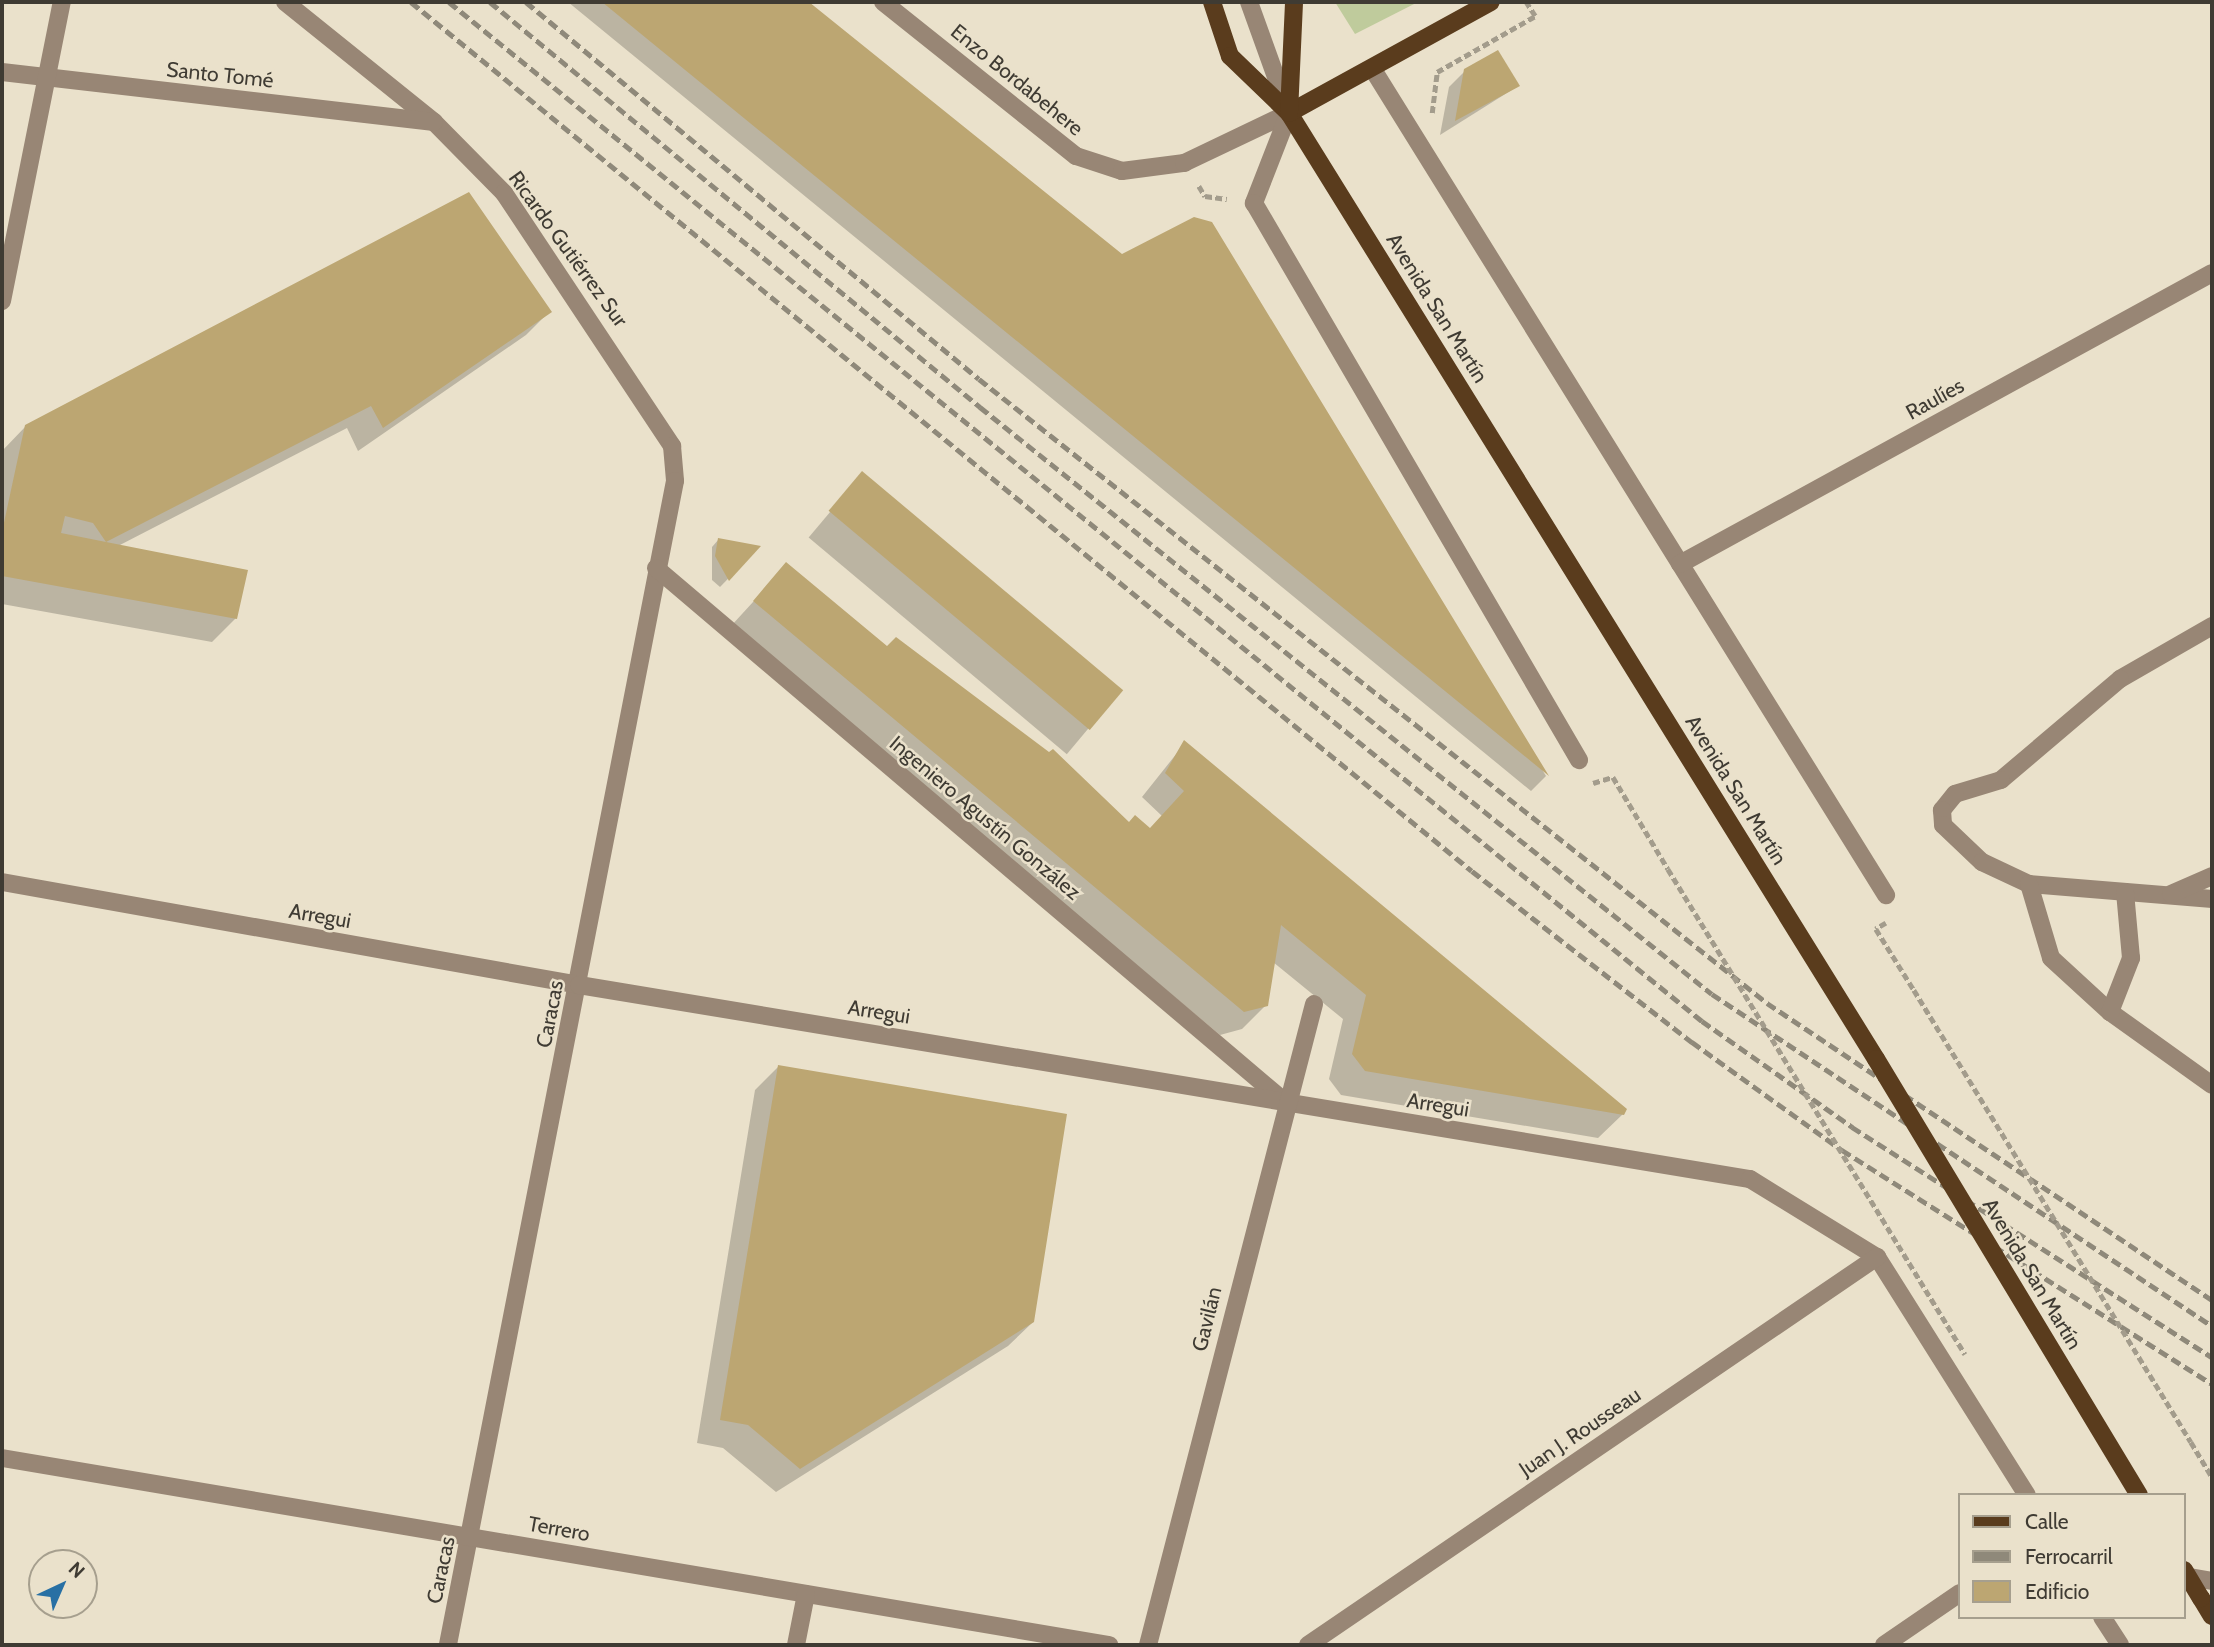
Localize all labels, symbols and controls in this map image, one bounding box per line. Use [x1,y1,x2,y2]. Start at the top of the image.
street label: Enzo Bordabehere [946,19,1088,141]
street label: Santo Tomé [165,57,275,93]
street label: Ricardo Gutiérrez Sur [503,166,633,332]
street label: Avenida San Martín [1381,229,1493,387]
street label: Raulíes [1902,373,1968,425]
street label: Avenida San Martín [1680,711,1792,869]
street label: Ingeniero Agustín González [884,731,1086,905]
street label: Arregui [287,898,353,934]
street label: Caracas [531,978,569,1050]
street label: Arregui [846,995,912,1029]
street label: Arregui [1405,1088,1471,1122]
street label: Avenida San Martín [1977,1194,2087,1354]
street label: Gavilán [1187,1284,1227,1354]
street label: Juan J. Rousseau [1514,1382,1646,1482]
legend [1958,1493,2186,1619]
text: Calle [2025,1509,2069,1534]
street label: Terrero [526,1511,592,1547]
street label: Caracas [422,1534,460,1606]
text: Ferrocarril [2025,1544,2113,1569]
north arrow [28,1549,98,1619]
text: N [64,1557,89,1583]
text: Edificio [2025,1579,2089,1604]

